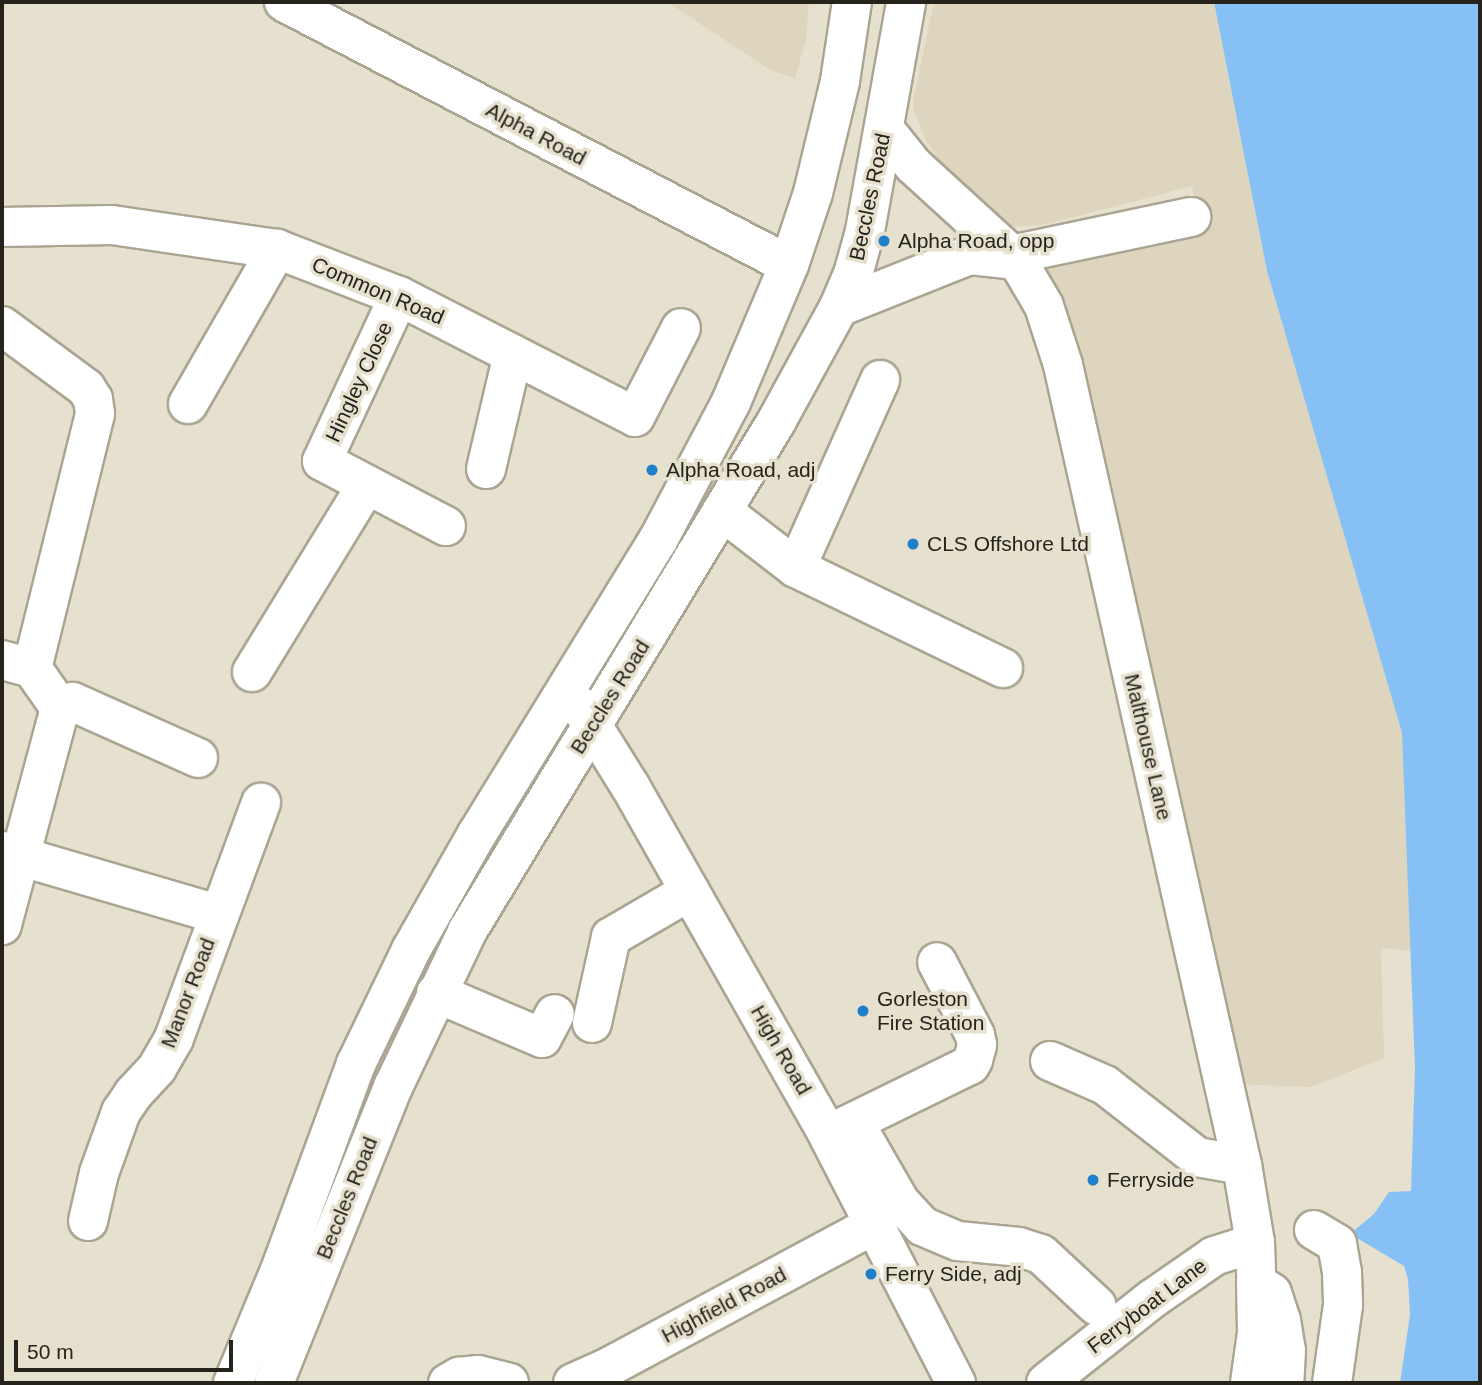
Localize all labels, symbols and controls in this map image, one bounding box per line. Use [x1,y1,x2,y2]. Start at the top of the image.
street label: Alpha Road [482,97,590,171]
street label: Beccles Road [844,131,896,263]
place label: Alpha Road, opp [898,228,1054,254]
marker: Alpha Road, opp [876,233,892,249]
street label: Common Road [308,252,448,330]
street label: Hingley Close [320,318,398,446]
place label: Alpha Road, adj [666,457,815,483]
marker: Alpha Road, adj [644,462,660,478]
place label: CLS Offshore Ltd [927,531,1089,557]
marker: CLS Offshore Ltd [905,536,921,552]
street label: Beccles Road [565,635,655,759]
street label: Malthouse Lane [1119,671,1177,823]
street label: Manor Road [156,935,220,1051]
place label: Gorleston Fire Station [877,986,984,1036]
street label: High Road [745,1001,817,1099]
marker: Gorleston Fire Station [855,1003,871,1019]
street label: Beccles Road [311,1133,383,1263]
place label: Ferryside [1107,1167,1195,1193]
marker: Ferryside [1085,1172,1101,1188]
street label: Ferryboat Lane [1083,1253,1211,1359]
place label: Ferry Side, adj [885,1261,1022,1287]
street label: Highfield Road [657,1262,791,1348]
marker: Ferry Side, adj [863,1266,879,1282]
scale bar [18,1326,236,1370]
text: 50 m [27,1340,74,1363]

